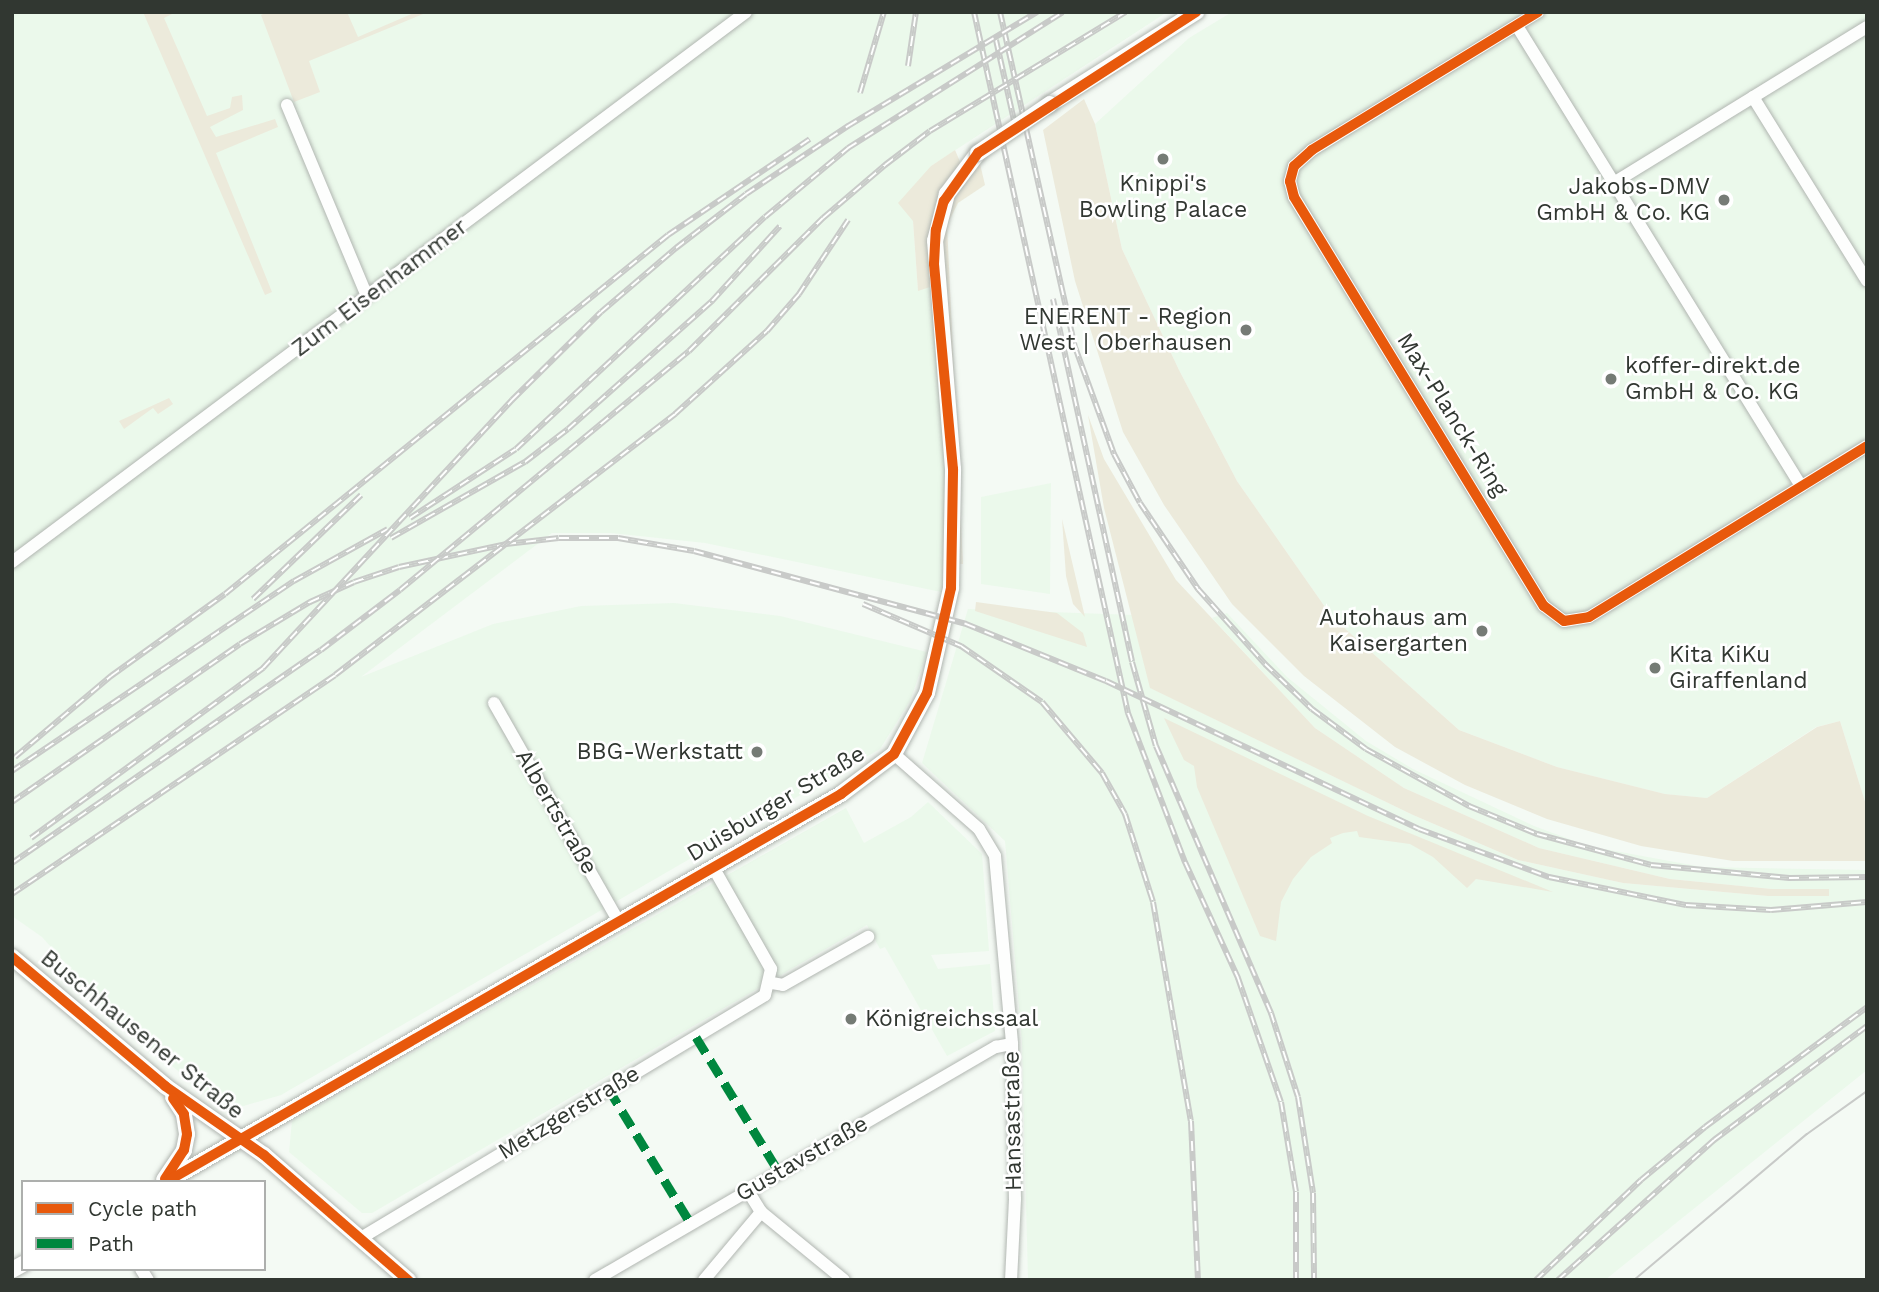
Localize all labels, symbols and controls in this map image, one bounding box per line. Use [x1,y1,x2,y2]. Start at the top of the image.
marker: Knippi's Bowling Palace [1155,151,1171,167]
place label: Knippi's Bowling Palace [1079,170,1247,224]
place label: Jakobs-DMV GmbH & Co. KG [1536,173,1710,227]
marker: Jakobs-DMV GmbH & Co. KG [1716,192,1732,208]
street label: Zum Eisenhammer [287,213,473,363]
place label: ENERENT - Region West | Oberhausen [1019,303,1232,357]
marker: ENERENT - Region West | Oberhausen [1238,322,1254,338]
street label: Max-Planck-Ring [1391,328,1513,502]
place label: koffer-direkt.de GmbH & Co. KG [1625,352,1801,406]
marker: koffer-direkt.de GmbH & Co. KG [1603,371,1619,387]
place label: Autohaus am Kaisergarten [1319,604,1468,658]
marker: Autohaus am Kaisergarten [1474,623,1490,639]
place label: Kita KiKu Giraffenland [1669,641,1808,695]
marker: Kita KiKu Giraffenland [1647,660,1663,676]
place label: BBG-Werkstatt [576,738,743,766]
street label: Duisburger Straße [682,740,870,868]
marker: BBG-Werkstatt [749,744,765,760]
street label: Albertstraße [509,745,603,879]
street label: Buschhausener Straße [35,944,249,1126]
place label: Königreichssaal [865,1005,1038,1033]
marker: Königreichssaal [843,1011,859,1027]
street label: Hansastraße [998,1051,1028,1191]
street label: Metzgerstraße [493,1060,645,1166]
street label: Gustavstraße [731,1110,873,1208]
legend [21,1180,266,1271]
text: Cycle path [88,1196,197,1221]
text: Path [88,1231,134,1256]

